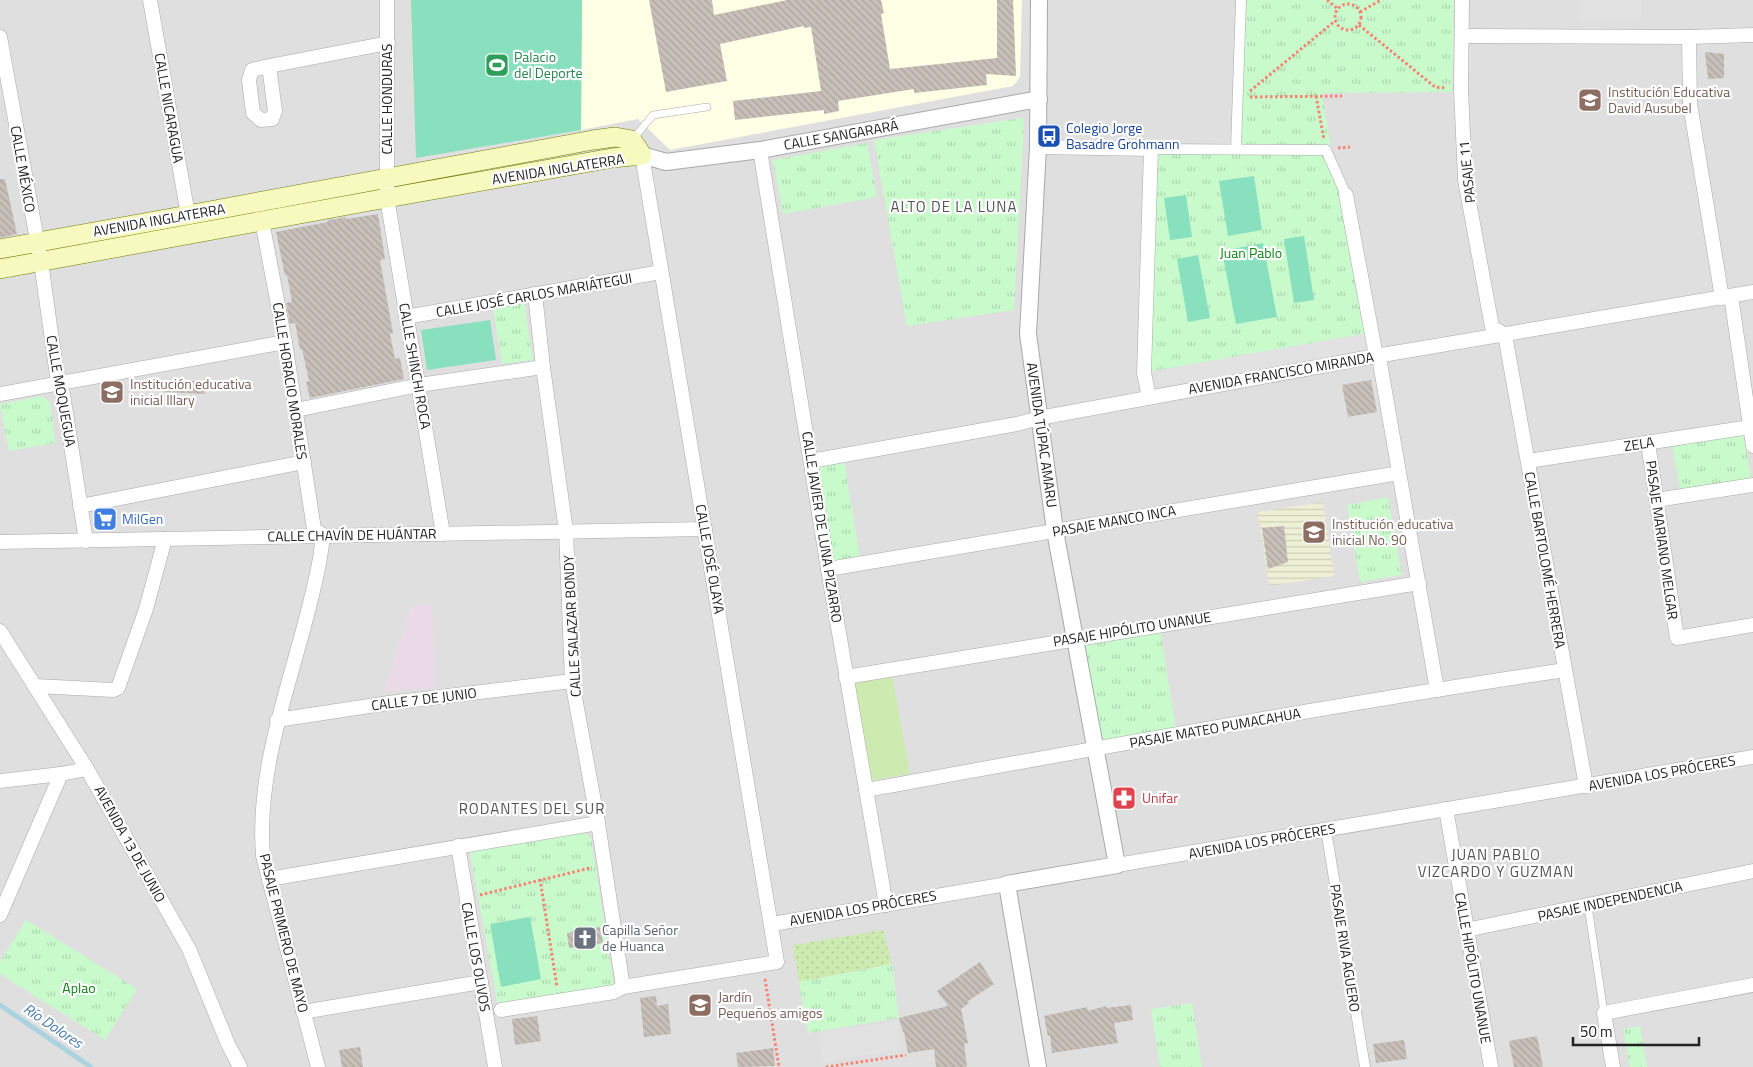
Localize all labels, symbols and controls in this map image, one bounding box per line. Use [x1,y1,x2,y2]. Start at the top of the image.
street label: CALLE HONDURAS [376,44,397,154]
place label: Palacio del Deporte [514,46,583,83]
street label: CALLE NICARAGUA [149,51,190,165]
sports icon: Palacio del Deporte [484,52,510,78]
place label: Institución Educativa David Ausubel [1608,81,1730,118]
school or university icon: Institución Educativa David Ausubel [1577,87,1603,113]
street label: CALLE SANGARARÁ [782,114,901,155]
place label: Colegio Jorge Basadre Grohmann [1066,117,1179,154]
bus stop icon: Colegio Jorge Basadre Grohmann [1036,123,1062,149]
street label: CALLE MÉXICO [6,124,41,214]
street label: PASAJE 11 [1453,140,1480,204]
street label: AVENIDA INGLATERRA [490,148,626,189]
district label: ALTO DE LA LUNA [891,195,1017,218]
street label: AVENIDA INGLATERRA [91,197,227,241]
park label: Juan Pablo [1220,242,1282,263]
street label: CALLE JOSÉ CARLOS MARIÁTEGUI [434,267,634,322]
street label: CALLE HORACIO MORALES [268,301,313,461]
street label: CALLE SHINCHI ROCA [394,301,437,431]
street label: CALLE MOQUEGUA [41,333,82,449]
street label: AVENIDA FRANCISCO MIRANDA [1187,346,1376,399]
street label: AVENIDA TÚPAC AMARU [1022,361,1063,509]
place label: Institución educativa inicial Illary [130,373,252,410]
school or university icon: Institución educativa inicial Illary [99,379,125,405]
street label: CALLE JAVIER DE LUNA PIZARRO [797,430,848,624]
street label: ZELA [1622,431,1656,456]
street label: PASAJE MARIANO MELGAR [1641,459,1684,621]
street label: CALLE BARTOLOMÉ HERRERA [1520,470,1571,651]
street label: PASAJE MANCO INCA [1051,499,1178,542]
street label: CALLE JOSÉ OLAYA [691,503,731,616]
supermarket icon: MilGen [92,506,118,532]
place label: MilGen [122,508,163,529]
place label: Institución educativa inicial No. 90 [1332,513,1454,550]
school or university icon: Institución educativa inicial No. 90 [1301,519,1327,545]
street label: CALLE CHAVÍN DE HUÁNTAR [267,523,437,546]
street label: CALLE SALAZAR BONDY [557,554,586,698]
street label: PASAJE HIPÓLITO UNANUE [1051,606,1213,651]
street label: CALLE 7 DE JUNIO [370,682,478,715]
street label: PASAJE MATEO PUMACAHUA [1128,702,1303,753]
street label: AVENIDA LOS PRÓCERES [1587,749,1737,796]
street label: AVENIDA 13 DE JUNIO [90,781,171,906]
pharmacy icon: Unifar [1111,785,1137,811]
place label: Unifar [1142,787,1178,808]
district label: RODANTES DEL SUR [459,797,605,820]
street label: AVENIDA LOS PRÓCERES [1187,817,1337,864]
district label: JUAN PABLO VIZCARDO Y GUZMAN [1418,843,1574,883]
street label: PASAJE PRIMERO DE MAYO [255,851,314,1015]
street label: PASAJE INDEPENDENCIA [1536,875,1685,926]
street label: PASAJE RIVA AGUERO [1325,882,1366,1013]
street label: AVENIDA LOS PRÓCERES [788,884,938,931]
street label: CALLE HIPÓLITO UNANUE [1450,891,1497,1045]
street label: CALLE LOS OLIVOS [457,901,496,1013]
place label: Capilla Señor de Huanca [602,919,678,956]
church icon: Capilla Señor de Huanca [572,925,598,951]
park label: Aplao [62,977,96,998]
place label: Jardín Pequeños amigos [718,986,823,1023]
school or university icon: Jardín Pequeños amigos [687,992,713,1018]
water label: Río Dolores [19,997,89,1055]
scale bar [1573,1014,1699,1046]
text: 50 m [1580,1020,1613,1043]

